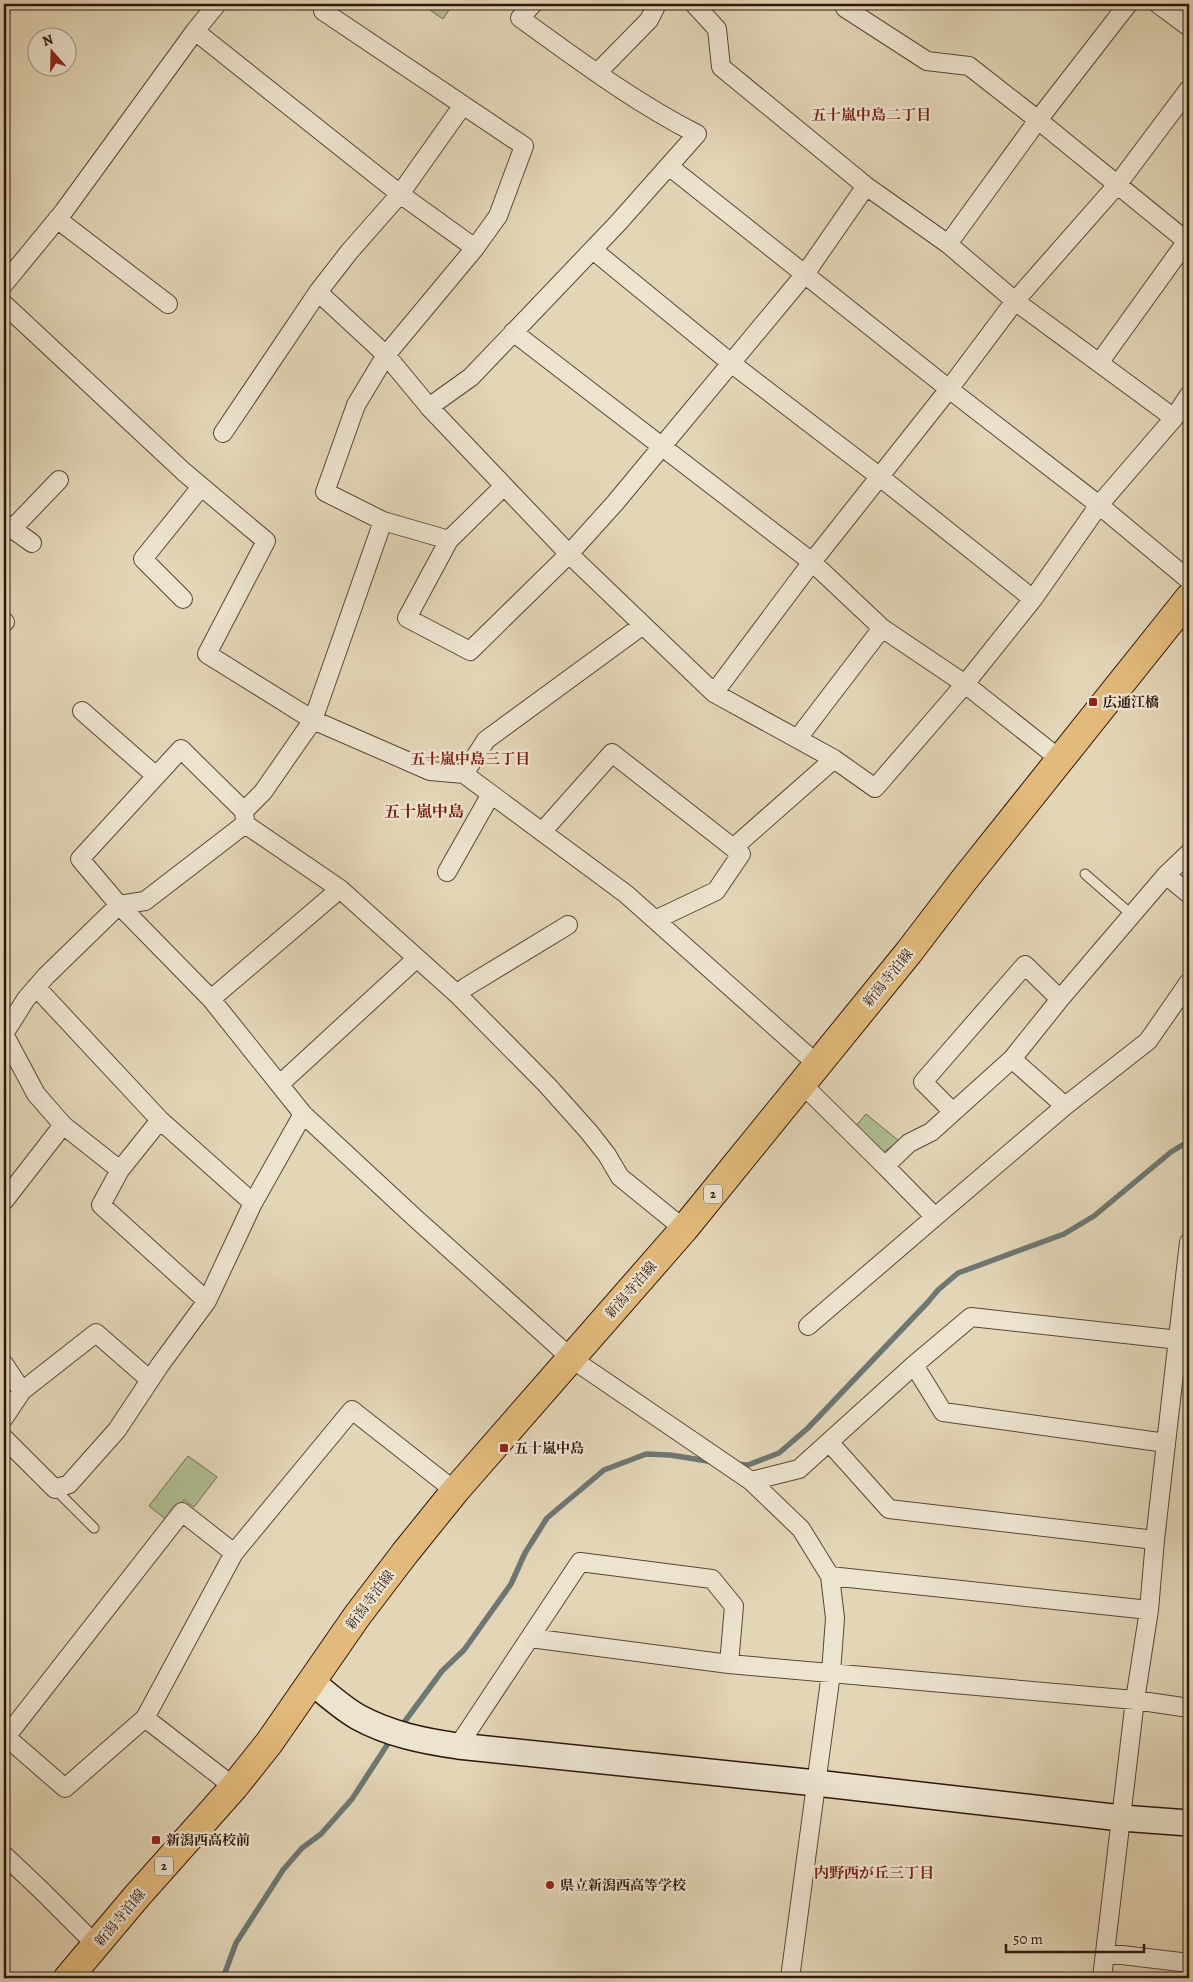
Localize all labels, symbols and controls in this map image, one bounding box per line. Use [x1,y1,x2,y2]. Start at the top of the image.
north arrow [28,28,78,78]
text: N [40,30,56,51]
district label: 五十嵐中島二丁目 [811,105,931,125]
place label: 広通江橋 [1103,693,1159,712]
marker: 広通江橋 [1087,696,1099,708]
district label: 五十嵐中島三丁目 [410,749,530,769]
district label: 五十嵐中島 [384,801,464,823]
street label: 新潟寺泊線 [859,945,917,1011]
road number: 2 [704,1184,722,1204]
street label: 新潟寺泊線 [601,1257,661,1323]
place label: 五十嵐中島 [514,1439,584,1458]
marker: 五十嵐中島 [498,1442,510,1454]
street label: 新潟寺泊線 [341,1566,399,1634]
place label: 新潟西高校前 [166,1831,250,1850]
marker: 新潟西高校前 [150,1834,162,1846]
road number: 2 [155,1856,173,1875]
district label: 内野西が丘三丁目 [814,1863,934,1883]
place label: 県立新潟西高等学校 [560,1876,686,1895]
marker: 県立新潟西高等学校 [544,1879,556,1891]
street label: 新潟寺泊線 [90,1885,150,1951]
scale bar [1006,1922,1143,1954]
text: 50 m [1013,1929,1043,1949]

